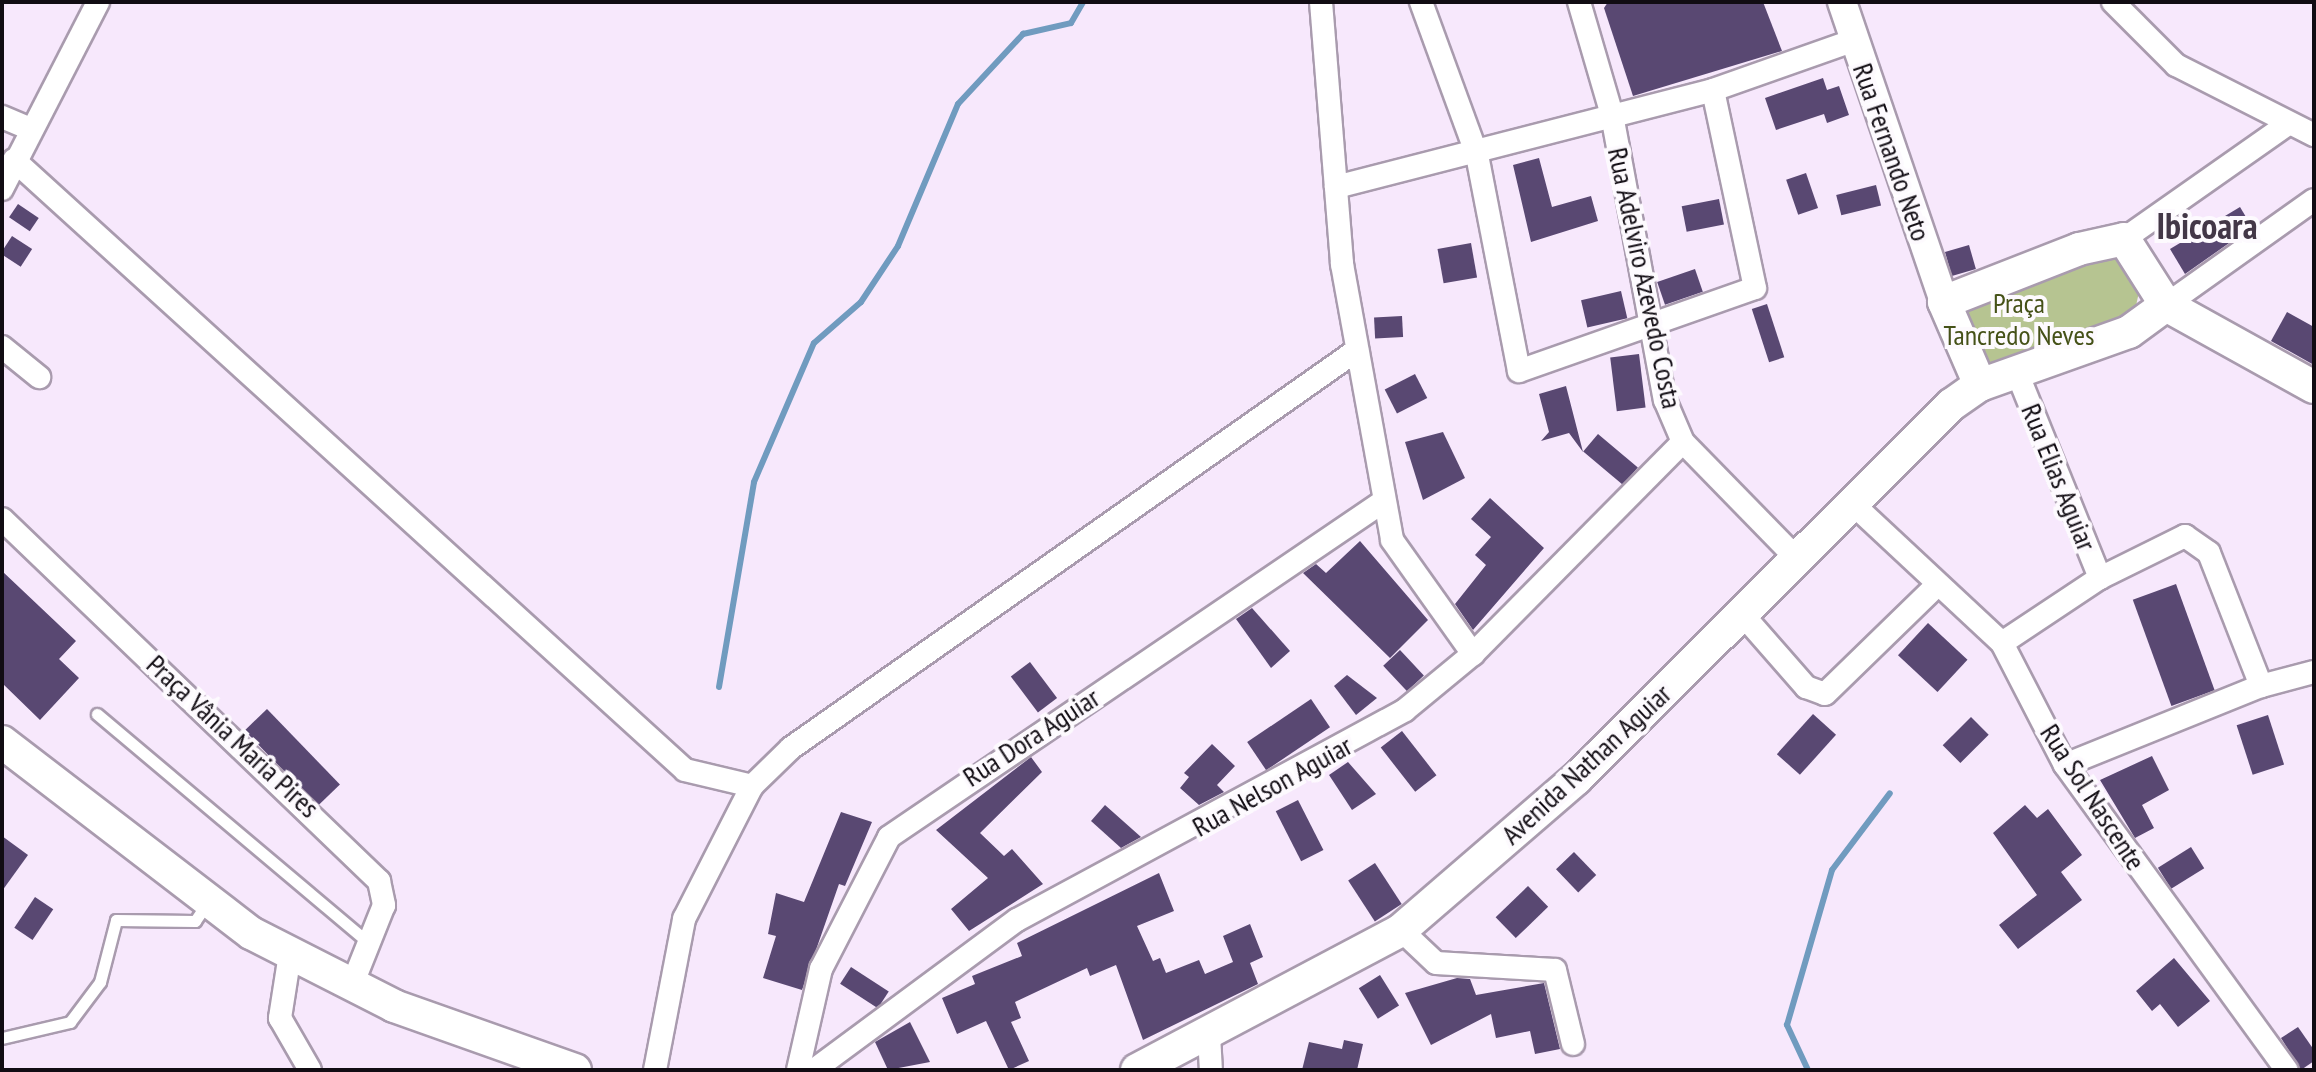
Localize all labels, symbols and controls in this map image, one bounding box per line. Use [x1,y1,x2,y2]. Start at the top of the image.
street label: Rua Fernando Neto [1846,59,1938,245]
street label: Rua Adelviro Azevedo Costa [1601,144,1689,412]
district label: Ibicoara [2156,204,2258,248]
park label: Praça Tancredo Neves [1943,286,2095,352]
street label: Rua Elias Aguiar [2014,398,2104,556]
street label: Praça Vânia Maria Pires [140,647,326,825]
street label: Avenida Nathan Aguiar [1494,677,1678,851]
street label: Rua Dora Aguiar [956,680,1106,794]
street label: Rua Sol Nascente [2033,718,2153,876]
street label: Rua Nelson Aguiar [1186,728,1358,844]

